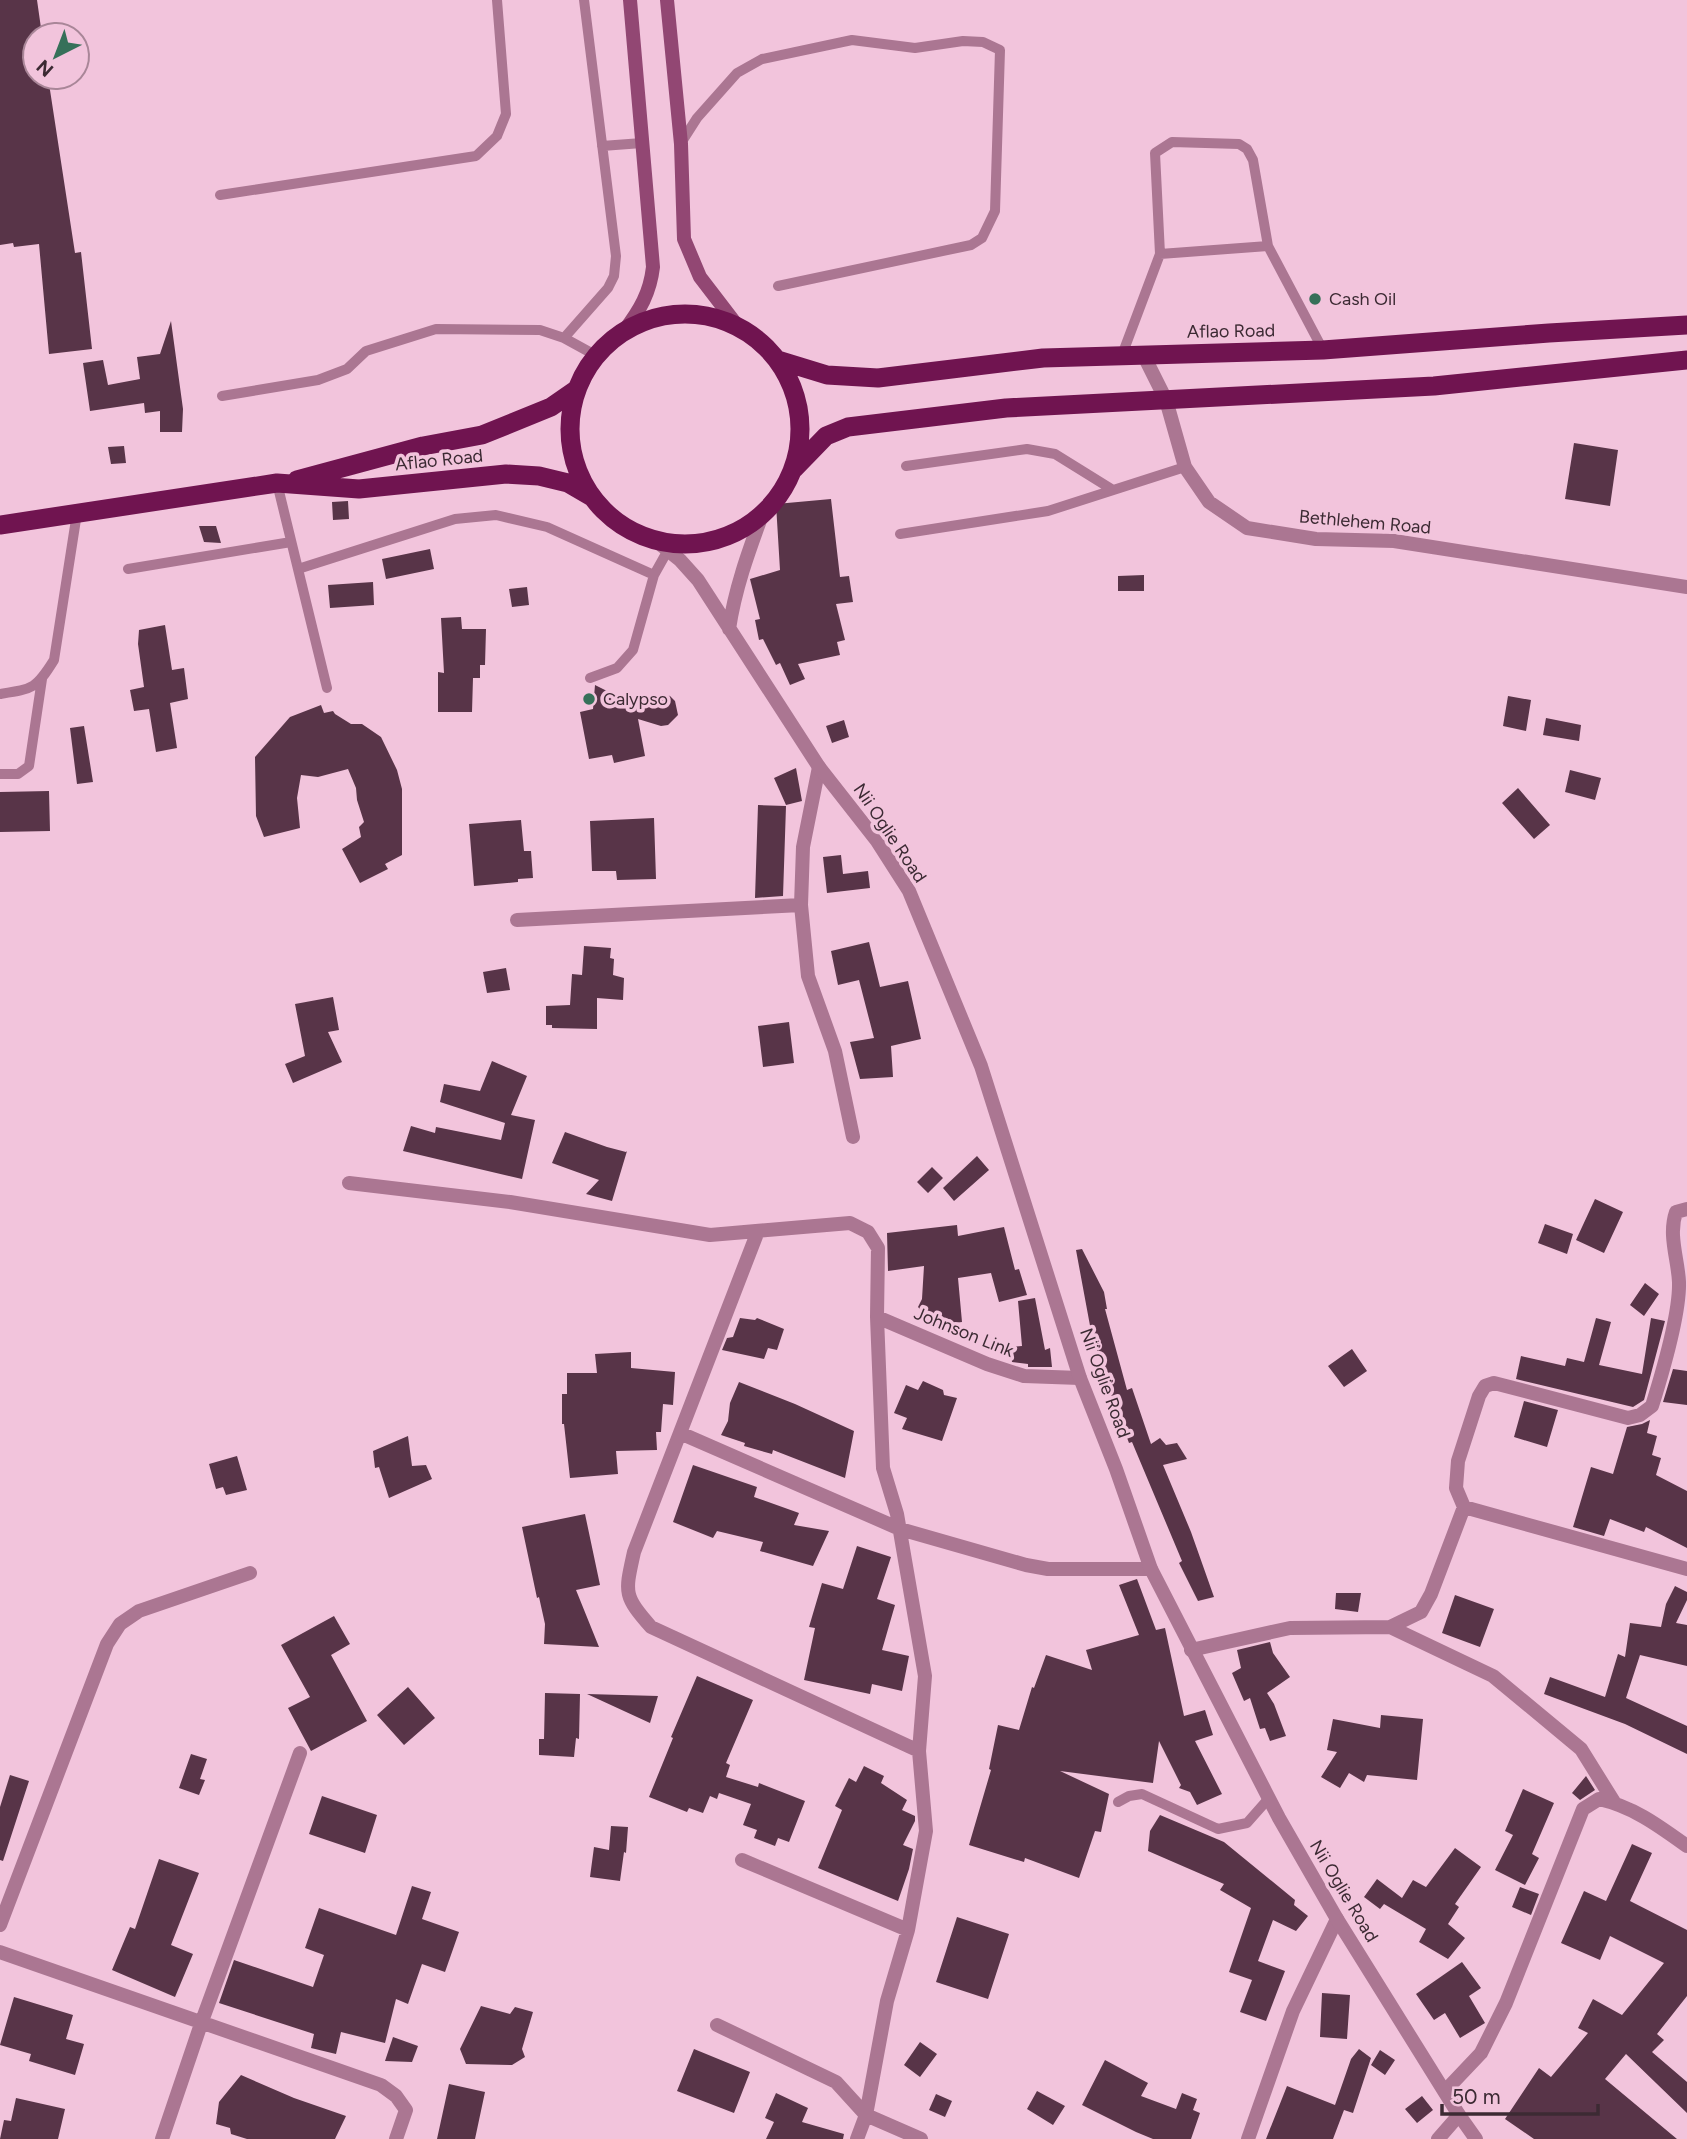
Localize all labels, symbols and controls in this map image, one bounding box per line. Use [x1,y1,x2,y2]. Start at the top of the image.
north arrow [21,21,91,91]
text: N [32,55,58,82]
place label: Cash Oil [1329,288,1396,310]
marker: Cash Oil [1307,291,1323,307]
street label: Aflao Road [1187,319,1275,343]
street label: Aflao Road [394,444,484,476]
street label: Bethlehem Road [1298,505,1432,539]
place label: Calypso [603,688,668,710]
marker: Calypso [581,691,597,707]
street label: Nii Oglie Road [849,779,931,887]
street label: Johnson Link [911,1302,1017,1362]
street label: Nii Oglie Road [1075,1325,1135,1441]
street label: Nii Oglie Road [1305,1836,1383,1946]
scale bar [1442,2072,1598,2116]
text: 50 m [1452,2084,1501,2109]

